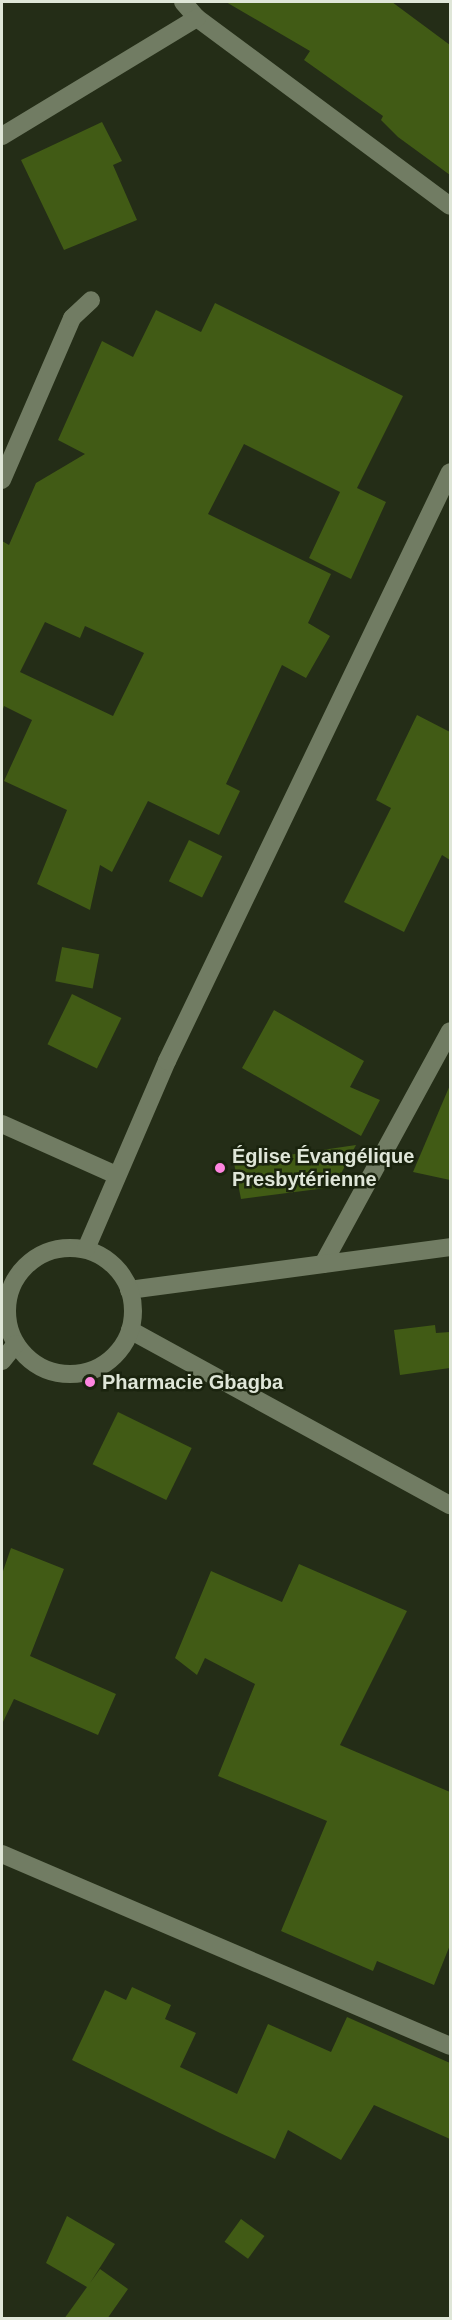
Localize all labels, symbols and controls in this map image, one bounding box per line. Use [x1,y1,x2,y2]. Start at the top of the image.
place label: Église Évangélique Presbytérienne [232,1144,414,1191]
marker: Église Évangélique Presbytérienne [213,1161,227,1175]
place label: Pharmacie Gbagba [102,1370,283,1394]
marker: Pharmacie Gbagba [83,1375,97,1389]

